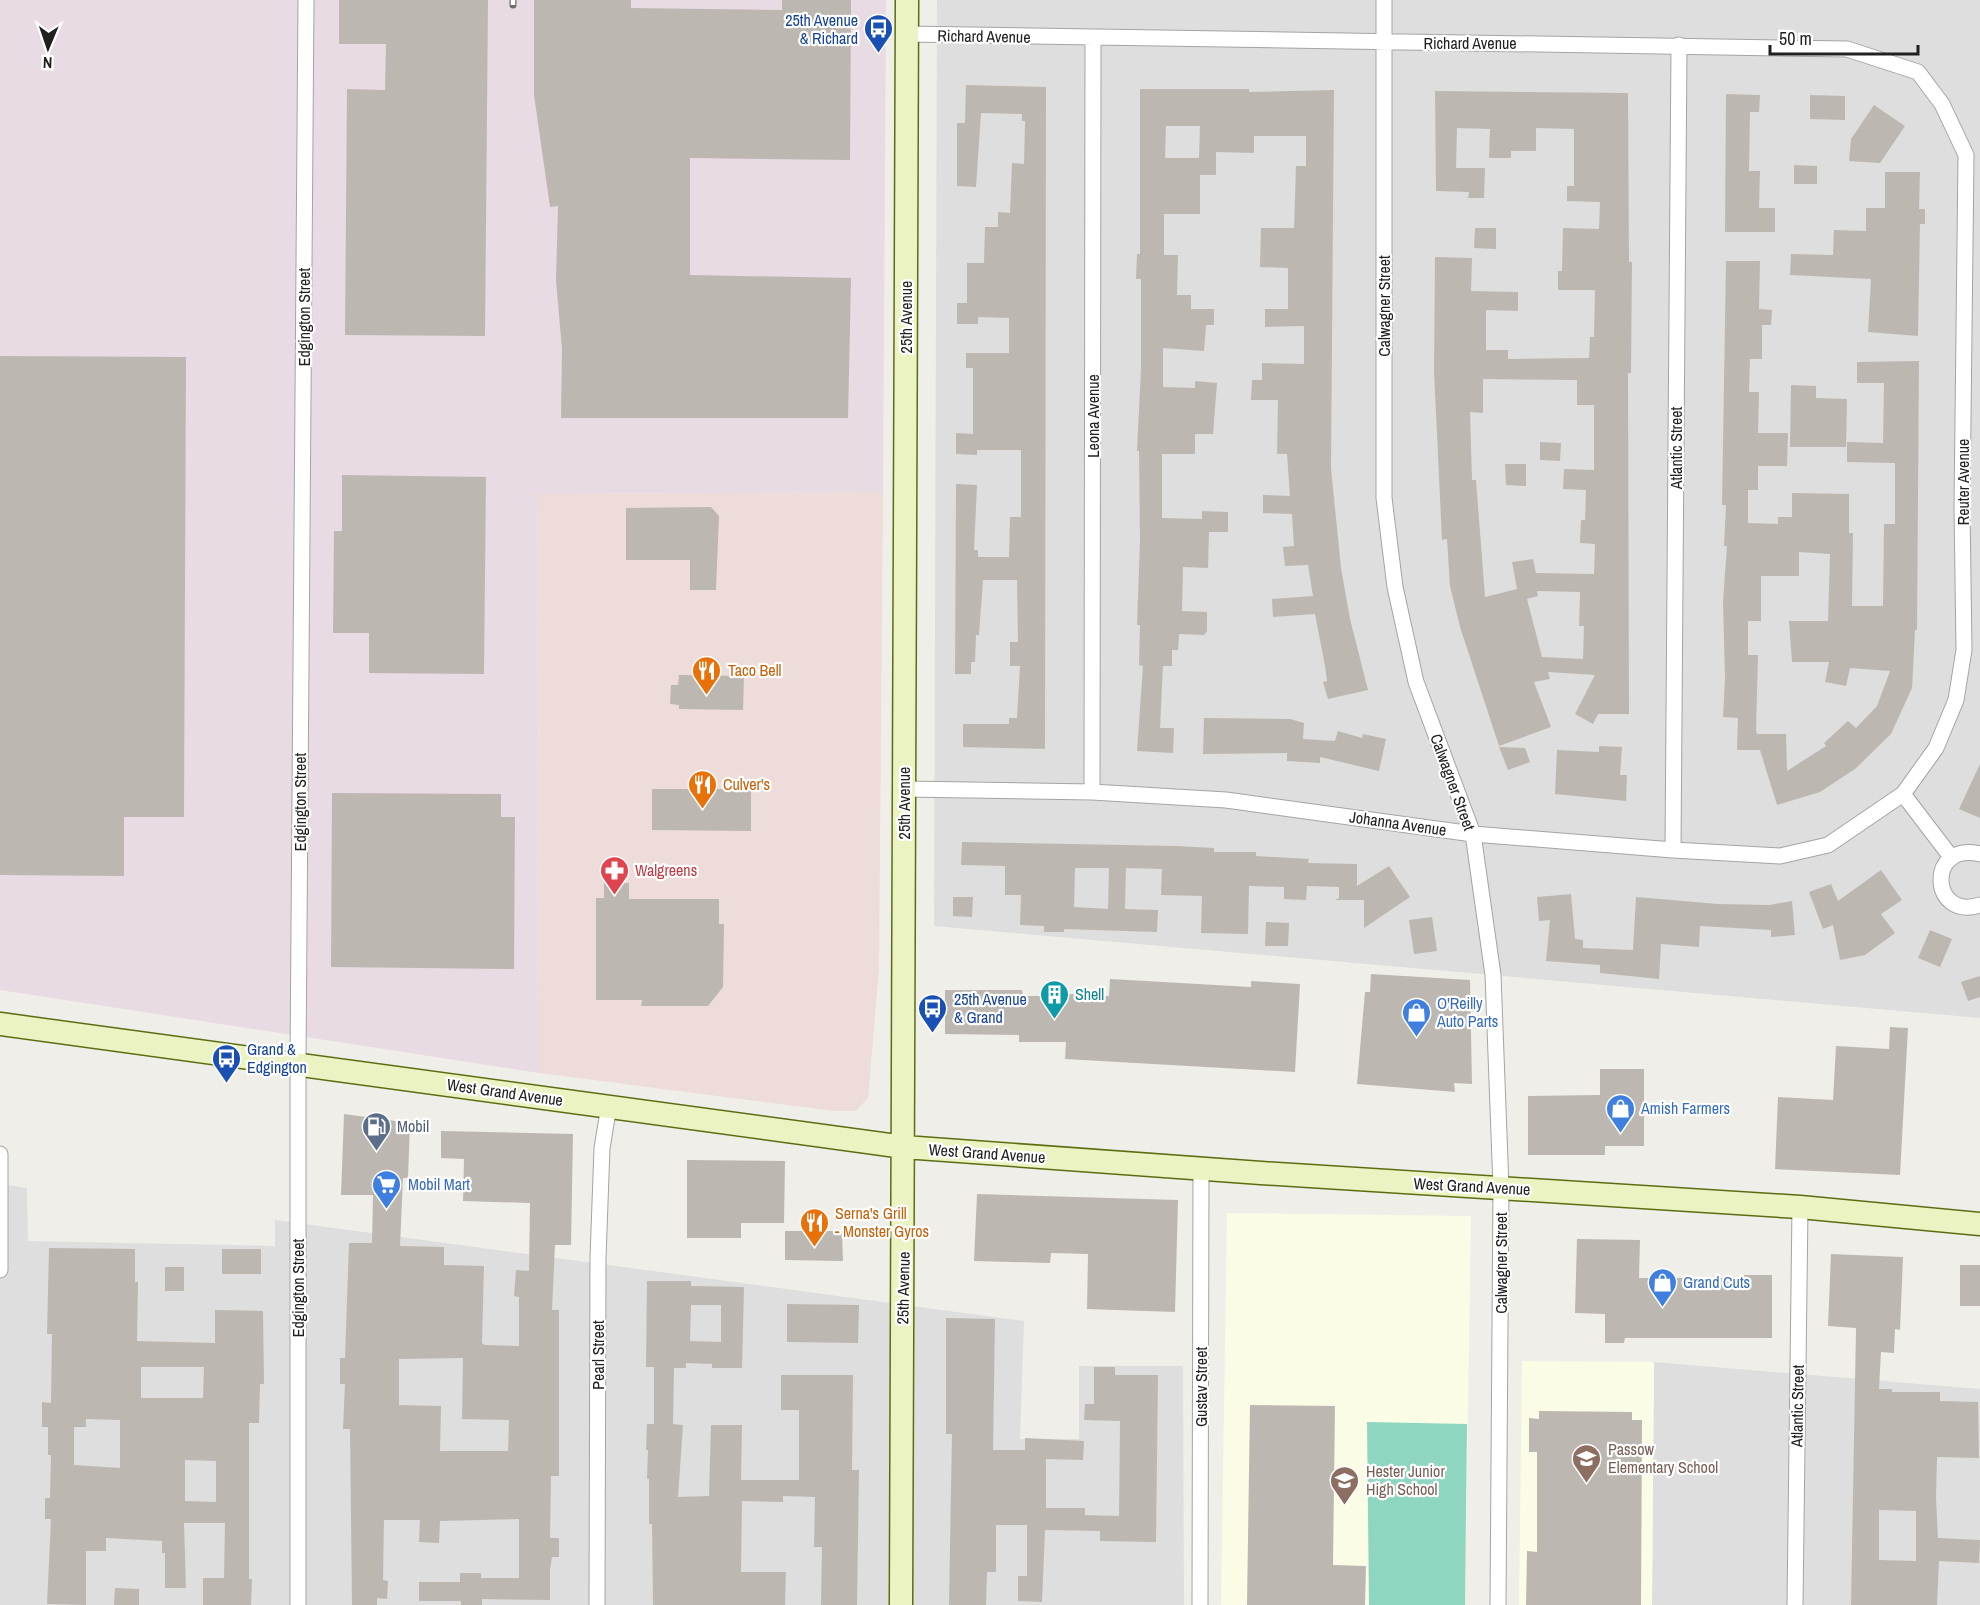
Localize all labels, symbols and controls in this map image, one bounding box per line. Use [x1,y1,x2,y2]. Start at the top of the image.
place label: 25th Avenue & Richard [785,9,858,49]
bus stop icon: 25th Avenue & Richard [863,13,895,55]
north arrow [18,18,78,78]
scale bar [1770,18,1918,56]
street label: Richard Avenue [937,24,1031,48]
text: 50 m [1779,26,1812,51]
street label: Richard Avenue [1423,32,1517,54]
text: N [42,52,53,74]
street label: Calwagner Street [1373,255,1395,357]
street label: Edgington Street [293,267,315,366]
street label: 25th Avenue [895,281,917,353]
street label: Leona Avenue [1082,374,1104,458]
street label: Atlantic Street [1665,406,1687,490]
street label: Reuter Avenue [1952,439,1974,525]
restaurant icon: Taco Bell [691,654,723,696]
place label: Taco Bell [728,659,782,681]
street label: Calwagner Street [1425,731,1481,834]
street label: Edgington Street [289,752,311,851]
street label: 25th Avenue [893,767,915,839]
restaurant icon: Culver's [686,768,718,810]
place label: Culver's [723,773,770,795]
street label: Johanna Avenue [1348,805,1448,841]
pharmacy icon: Walgreens [598,854,630,896]
place label: Walgreens [635,859,697,881]
building icon: Shell [1038,978,1070,1020]
place label: Shell [1075,983,1104,1005]
place label: 25th Avenue & Grand [954,988,1027,1028]
bus stop icon: 25th Avenue & Grand [917,992,949,1034]
place label: O'Reilly Auto Parts [1436,992,1498,1032]
shop icon: O'Reilly Auto Parts [1400,996,1432,1038]
place label: Grand & Edgington [247,1038,307,1078]
bus stop icon: Grand & Edgington [210,1042,242,1084]
street label: West Grand Avenue [446,1073,564,1111]
shop icon: Amish Farmers [1604,1092,1636,1134]
place label: Amish Farmers [1640,1097,1730,1119]
fuel station icon: Mobil [360,1110,392,1152]
place label: Mobil [397,1115,429,1137]
street label: West Grand Avenue [928,1138,1046,1168]
supermarket icon: Mobil Mart [371,1168,403,1210]
street label: West Grand Avenue [1413,1172,1531,1200]
place label: Mobil Mart [408,1173,470,1195]
place label: Serna's Grill - Monster Gyros [835,1202,929,1242]
restaurant icon: Serna's Grill - Monster Gyros [798,1206,830,1248]
street label: Calwagner Street [1490,1212,1512,1314]
street label: Edgington Street [287,1238,309,1337]
street label: 25th Avenue [891,1251,915,1325]
shop icon: Grand Cuts [1646,1266,1678,1308]
place label: Grand Cuts [1683,1271,1750,1293]
street label: Pearl Street [587,1320,609,1390]
street label: Gustav Street [1190,1347,1212,1427]
street label: Atlantic Street [1785,1364,1809,1448]
place label: Passow Elementary School [1608,1438,1718,1478]
school or university icon: Passow Elementary School [1571,1442,1603,1484]
place label: Hester Junior High School [1366,1460,1445,1500]
school or university icon: Hester Junior High School [1329,1464,1361,1506]

